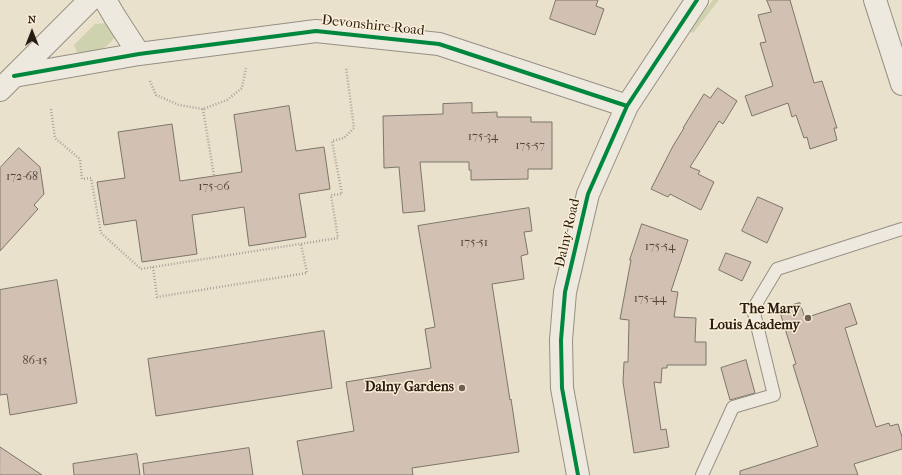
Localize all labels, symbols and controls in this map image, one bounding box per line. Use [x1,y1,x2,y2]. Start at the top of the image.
north arrow [12,12,52,52]
street label: Devonshire Road [321,12,425,40]
text: N [28,13,36,26]
house number: 175-34 [468,130,498,144]
house number: 175-57 [515,139,545,153]
house number: 172-68 [6,170,38,184]
house number: 175-06 [198,180,230,194]
street label: Dalny Road [552,197,584,269]
house number: 175-51 [460,236,488,250]
house number: 175-54 [645,240,675,254]
house number: 175-44 [634,292,666,306]
place label: The Mary Louis Academy [709,302,800,334]
marker: The Mary Louis Academy [803,313,813,323]
house number: 86-15 [22,354,48,368]
place label: Dalny Gardens [365,380,454,396]
marker: Dalny Gardens [457,383,467,393]

